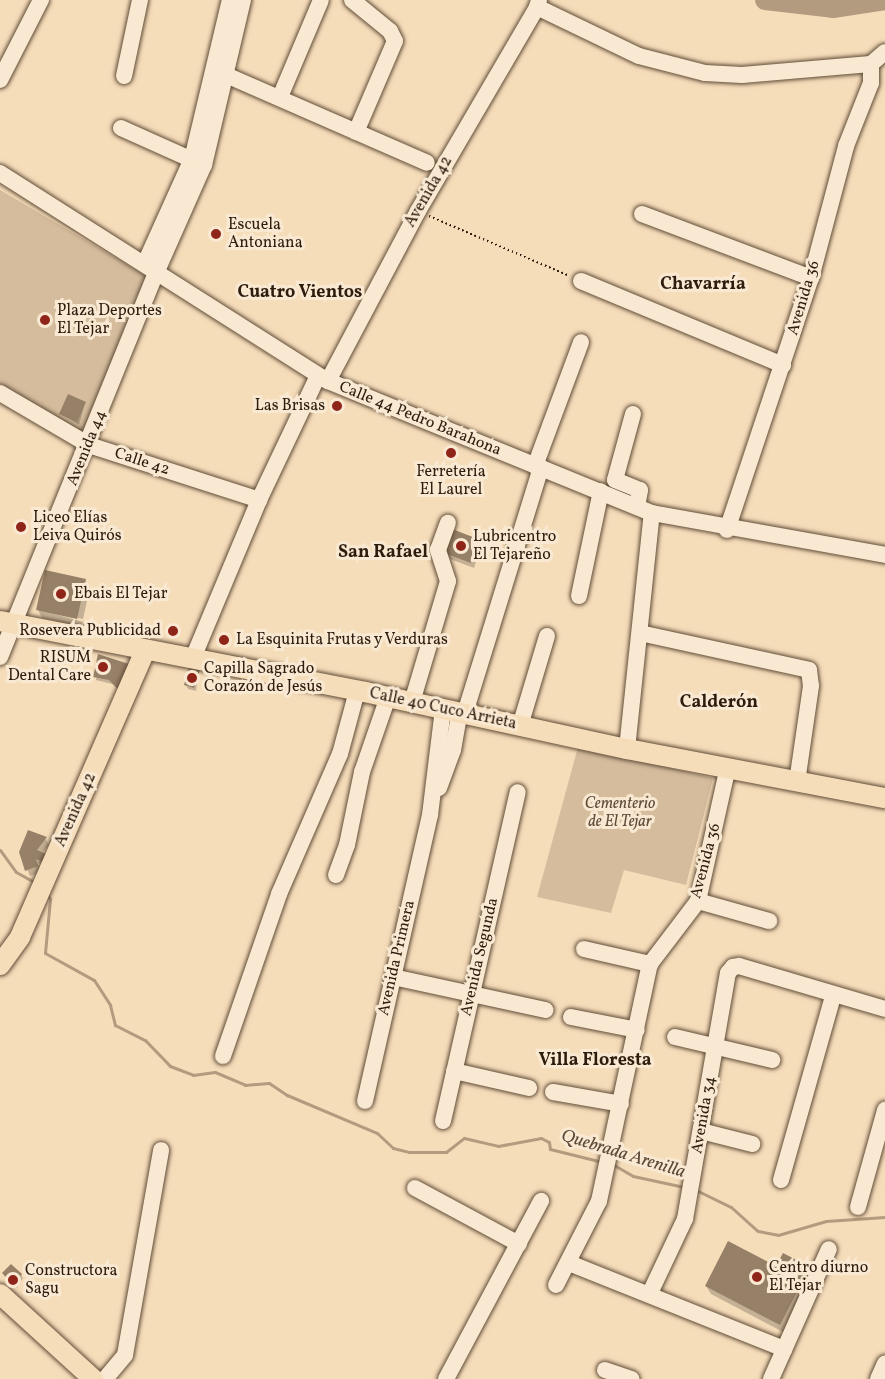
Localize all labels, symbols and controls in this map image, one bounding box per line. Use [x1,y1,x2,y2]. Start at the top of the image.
street label: Avenida 42 [401,153,457,231]
place label: Escuela Antoniana [228,215,303,253]
marker: Escuela Antoniana [209,227,223,241]
street label: Avenida 36 [784,258,824,338]
district label: Chavarría [660,274,746,296]
district label: Cuatro Vientos [237,282,363,304]
place label: Plaza Deportes El Tejar [57,301,162,339]
marker: Plaza Deportes El Tejar [38,313,52,327]
street label: Calle 44 Pedro Barahona [336,378,504,460]
place label: Las Brisas [255,396,325,416]
marker: Las Brisas [330,399,344,413]
street label: Avenida 44 [63,407,111,489]
street label: Calle 42 [112,444,172,480]
marker: Ferretería El Laurel [444,446,458,460]
place label: Ferretería El Laurel [416,462,486,500]
place label: Liceo Elías Leiva Quirós [33,508,122,546]
marker: Liceo Elías Leiva Quirós [14,520,28,534]
place label: Lubricentro El Tejareño [473,527,556,565]
marker: Lubricentro El Tejareño [454,539,468,553]
district label: San Rafael [338,542,428,564]
place label: Ebais El Tejar [74,584,168,604]
marker: Ebais El Tejar [52,585,70,603]
place label: Rosevera Publicidad [19,621,161,641]
marker: Rosevera Publicidad [166,624,180,638]
place label: La Esquinita Frutas y Verduras [236,630,449,650]
marker: La Esquinita Frutas y Verduras [217,633,231,647]
place label: RISUM Dental Care [8,648,91,686]
place label: Capilla Sagrado Corazón de Jesús [204,659,322,697]
marker: RISUM Dental Care [96,660,110,674]
marker: Capilla Sagrado Corazón de Jesús [185,671,199,685]
street label: Calle 40 Cuco Arrieta [368,684,518,734]
district label: Calderón [680,692,758,714]
street label: Avenida 42 [51,770,101,850]
park label: Cementerio de El Tejar [585,794,655,832]
street label: Avenida 36 [687,821,725,901]
street label: Avenida Segunda [457,896,503,1018]
street label: Avenida Primera [374,898,420,1018]
district label: Villa Floresta [538,1050,652,1072]
street label: Avenida 34 [688,1075,720,1155]
water label: Quebrada Arenilla [558,1126,688,1184]
place label: Centro diurno El Tejar [769,1258,868,1296]
place label: Constructora Sagu [25,1261,117,1299]
marker: Centro diurno El Tejar [750,1270,764,1284]
marker: Constructora Sagu [6,1273,20,1287]

